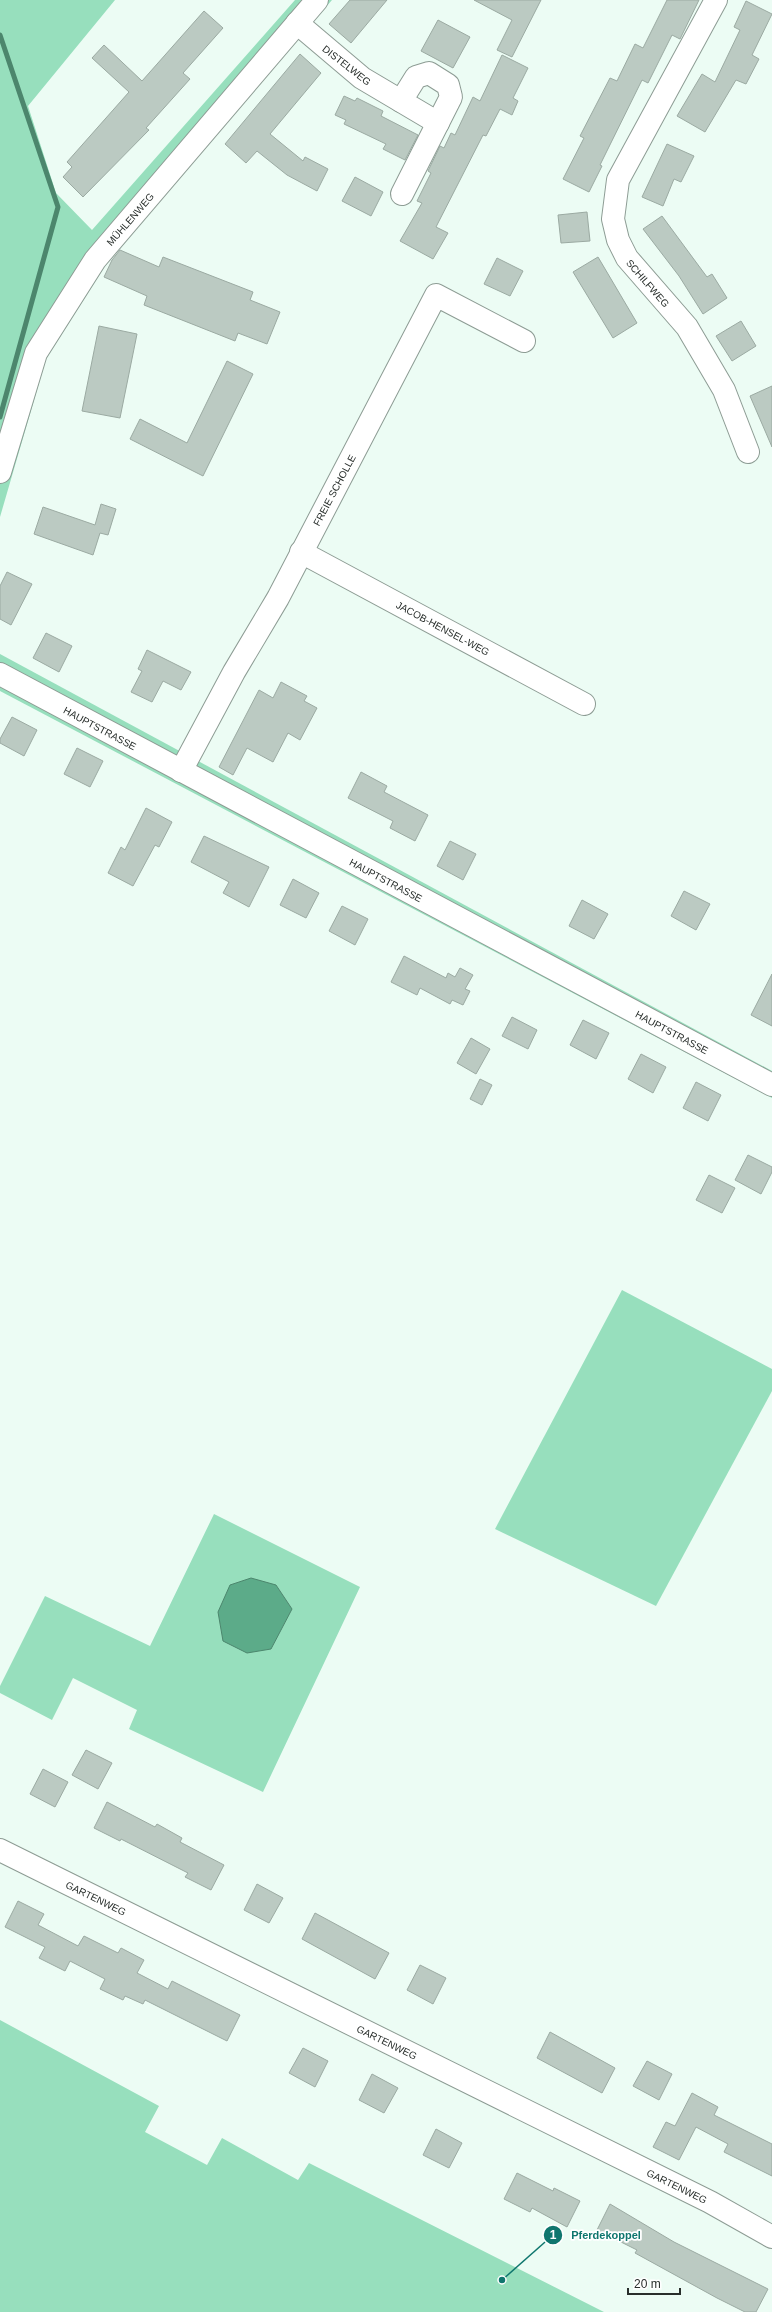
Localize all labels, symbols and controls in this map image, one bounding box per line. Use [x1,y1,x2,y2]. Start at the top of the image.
street label: DISTELWEG [320,43,373,88]
street label: MÜHLENWEG [105,191,156,248]
street label: SCHILFWEG [624,257,671,310]
street label: FREIE SCHOLLE [311,453,358,528]
street label: JACOB-HENSEL-WEG [394,599,491,658]
street label: HAUPTSTRASSE [62,705,138,752]
street label: HAUPTSTRASSE [348,857,424,904]
street label: HAUPTSTRASSE [634,1009,710,1056]
street label: GARTENWEG [64,1879,128,1918]
street label: GARTENWEG [355,2023,419,2062]
street label: GARTENWEG [645,2167,709,2206]
callout: Pferdekoppel [543,2224,649,2247]
text: 1 [550,2228,557,2242]
text: Pferdekoppel [571,2229,641,2241]
scale bar [628,2270,680,2296]
text: 20 m [634,2277,661,2291]

